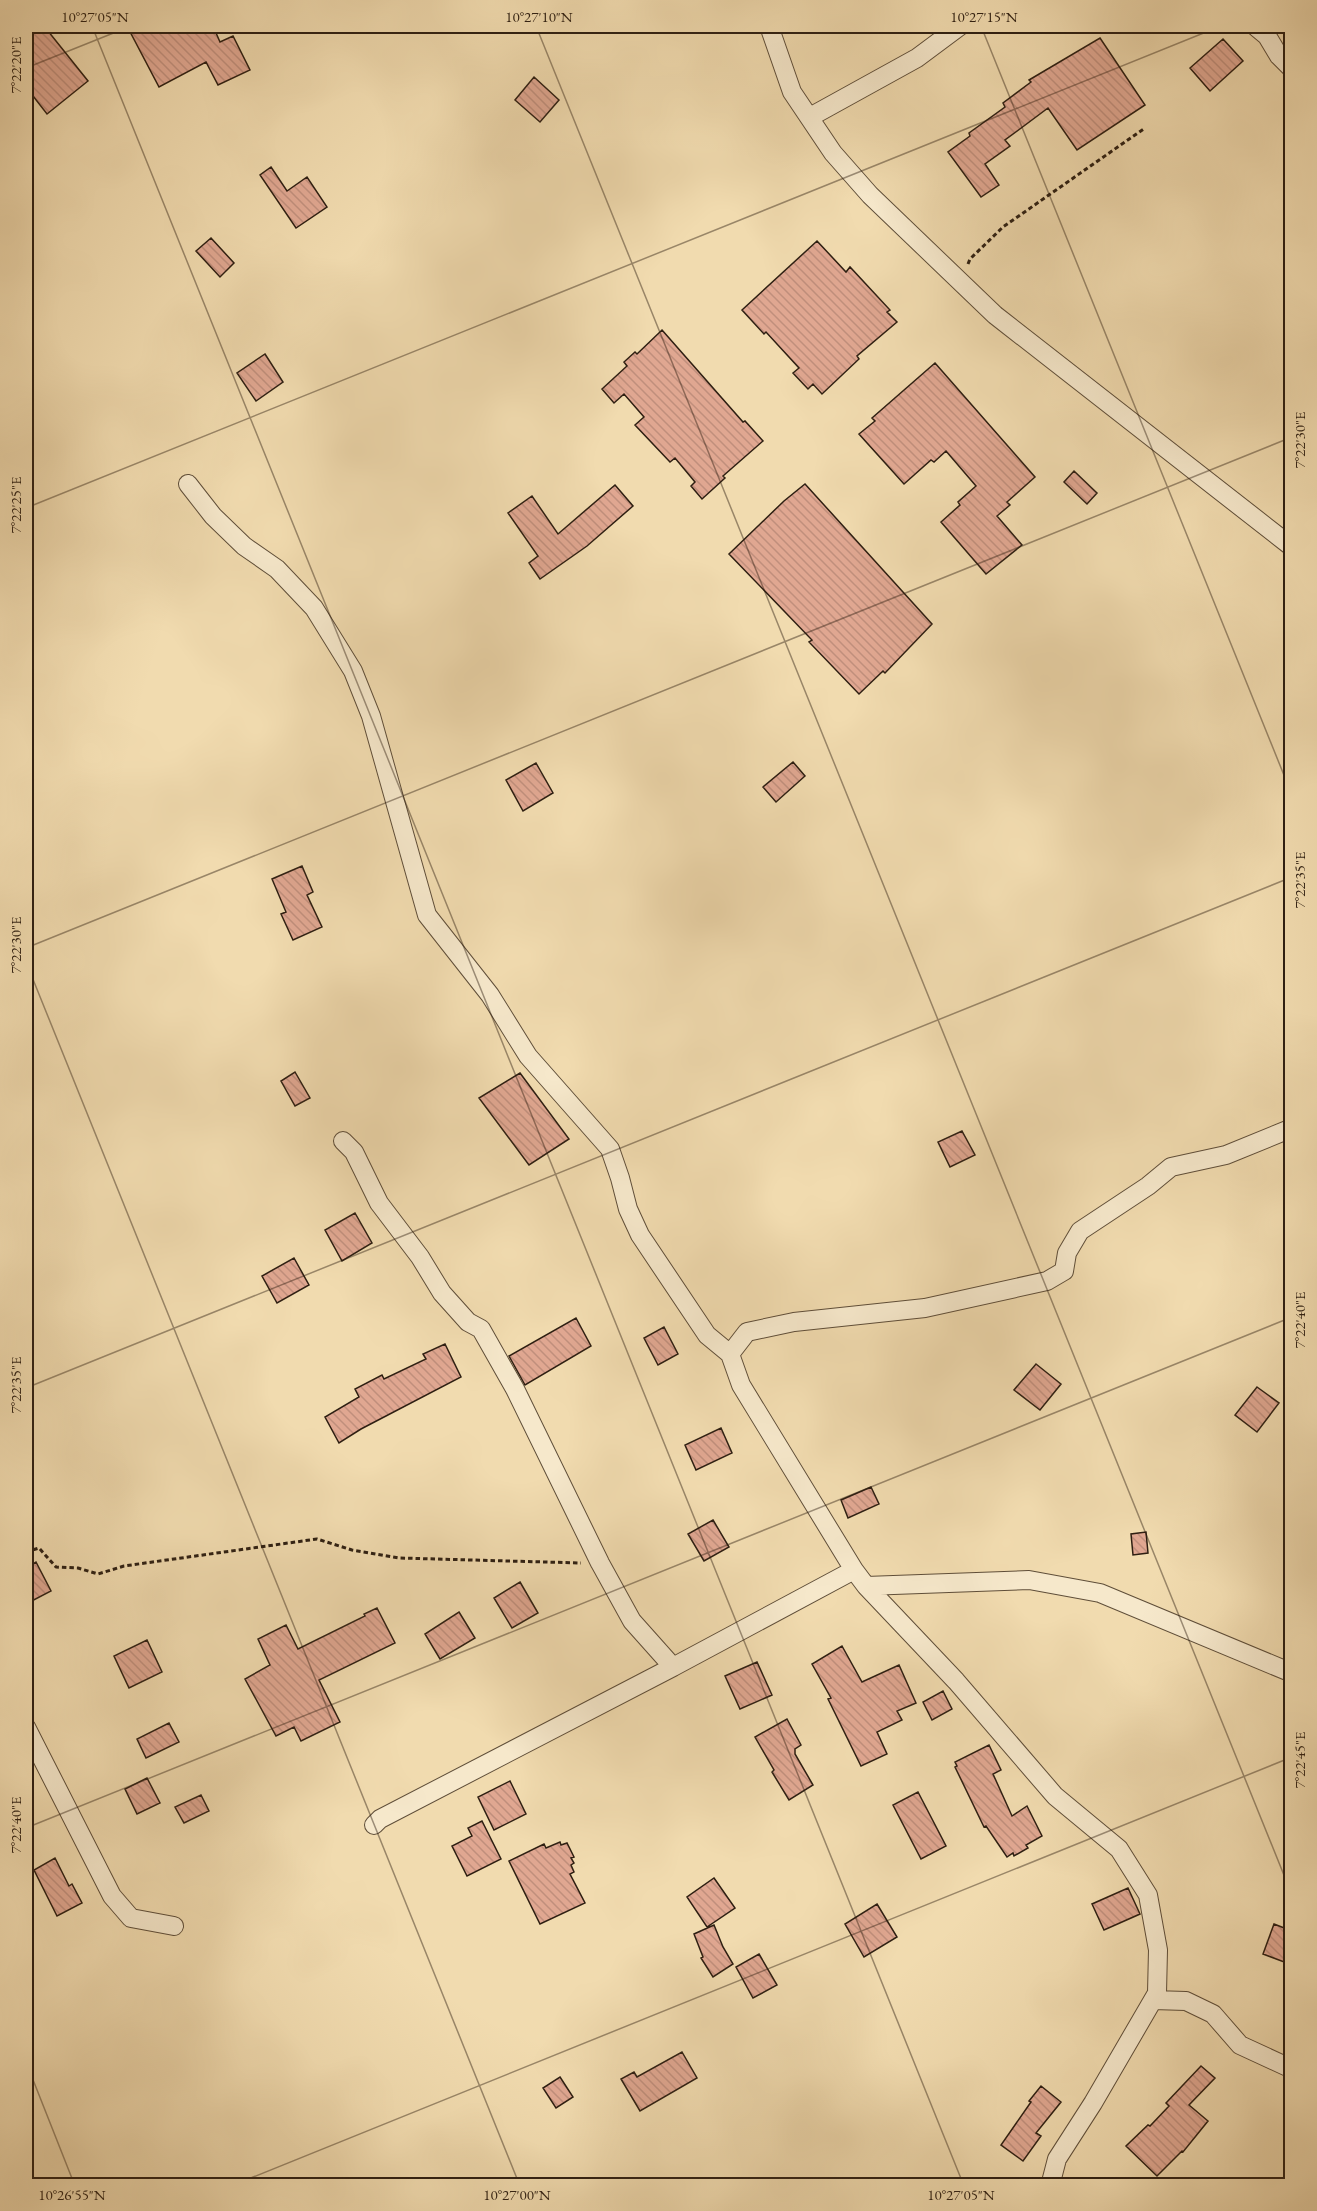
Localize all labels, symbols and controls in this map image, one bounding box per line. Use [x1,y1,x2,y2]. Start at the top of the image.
text: 10°27'05"N [61,7,129,26]
text: 10°27'10"N [505,7,573,26]
text: 10°27'15"N [950,7,1018,26]
text: 7°22'20"E [6,36,25,93]
text: 7°22'30"E [1290,411,1309,468]
text: 7°22'25"E [6,476,25,533]
text: 7°22'35"E [1290,851,1309,908]
text: 7°22'30"E [6,916,25,973]
text: 7°22'40"E [1290,1291,1309,1348]
text: 7°22'35"E [6,1356,25,1413]
text: 7°22'45"E [1290,1731,1309,1788]
text: 7°22'40"E [6,1796,25,1853]
text: 10°26'55"N [38,2185,106,2204]
text: 10°27'00"N [483,2185,551,2204]
text: 10°27'05"N [927,2185,995,2204]

